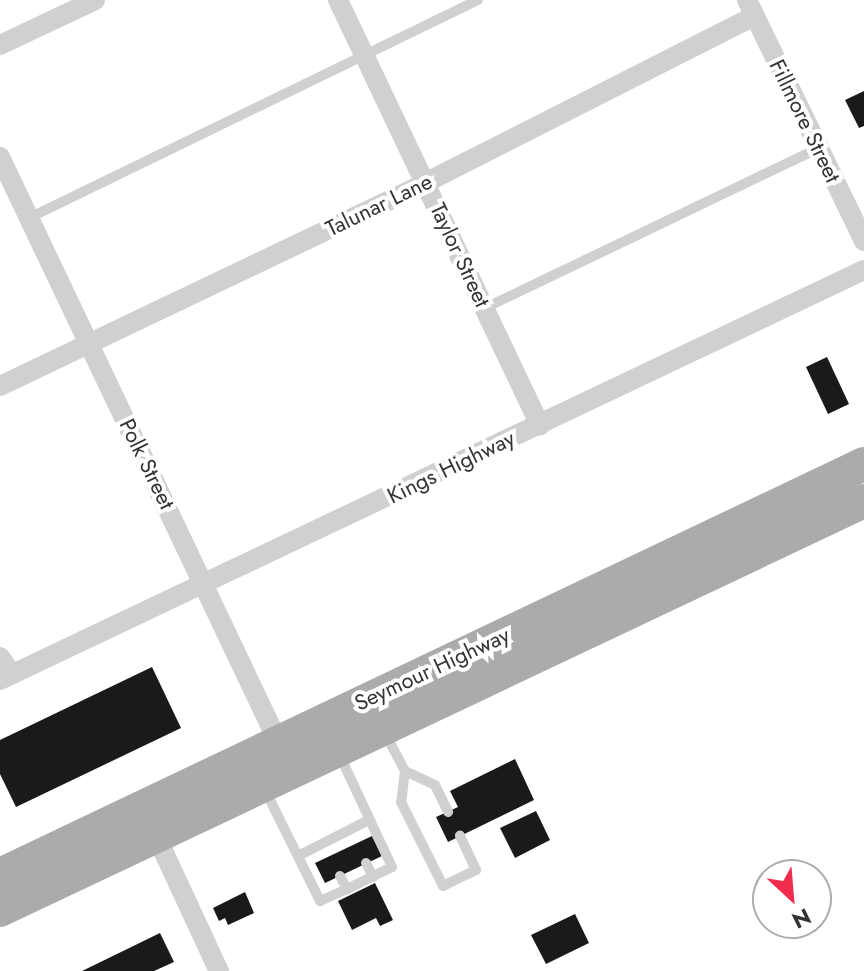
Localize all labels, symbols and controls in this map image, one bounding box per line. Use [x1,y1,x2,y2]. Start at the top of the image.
street label: Fillmore Street [764,55,846,187]
street label: Talunar Lane [322,168,436,242]
street label: Taylor Street [424,199,496,311]
street label: Polk Street [114,415,180,513]
street label: Kings Highway [383,425,519,509]
street label: Seymour Highway [350,622,514,716]
north arrow [752,859,832,939]
text: N [787,901,817,937]

